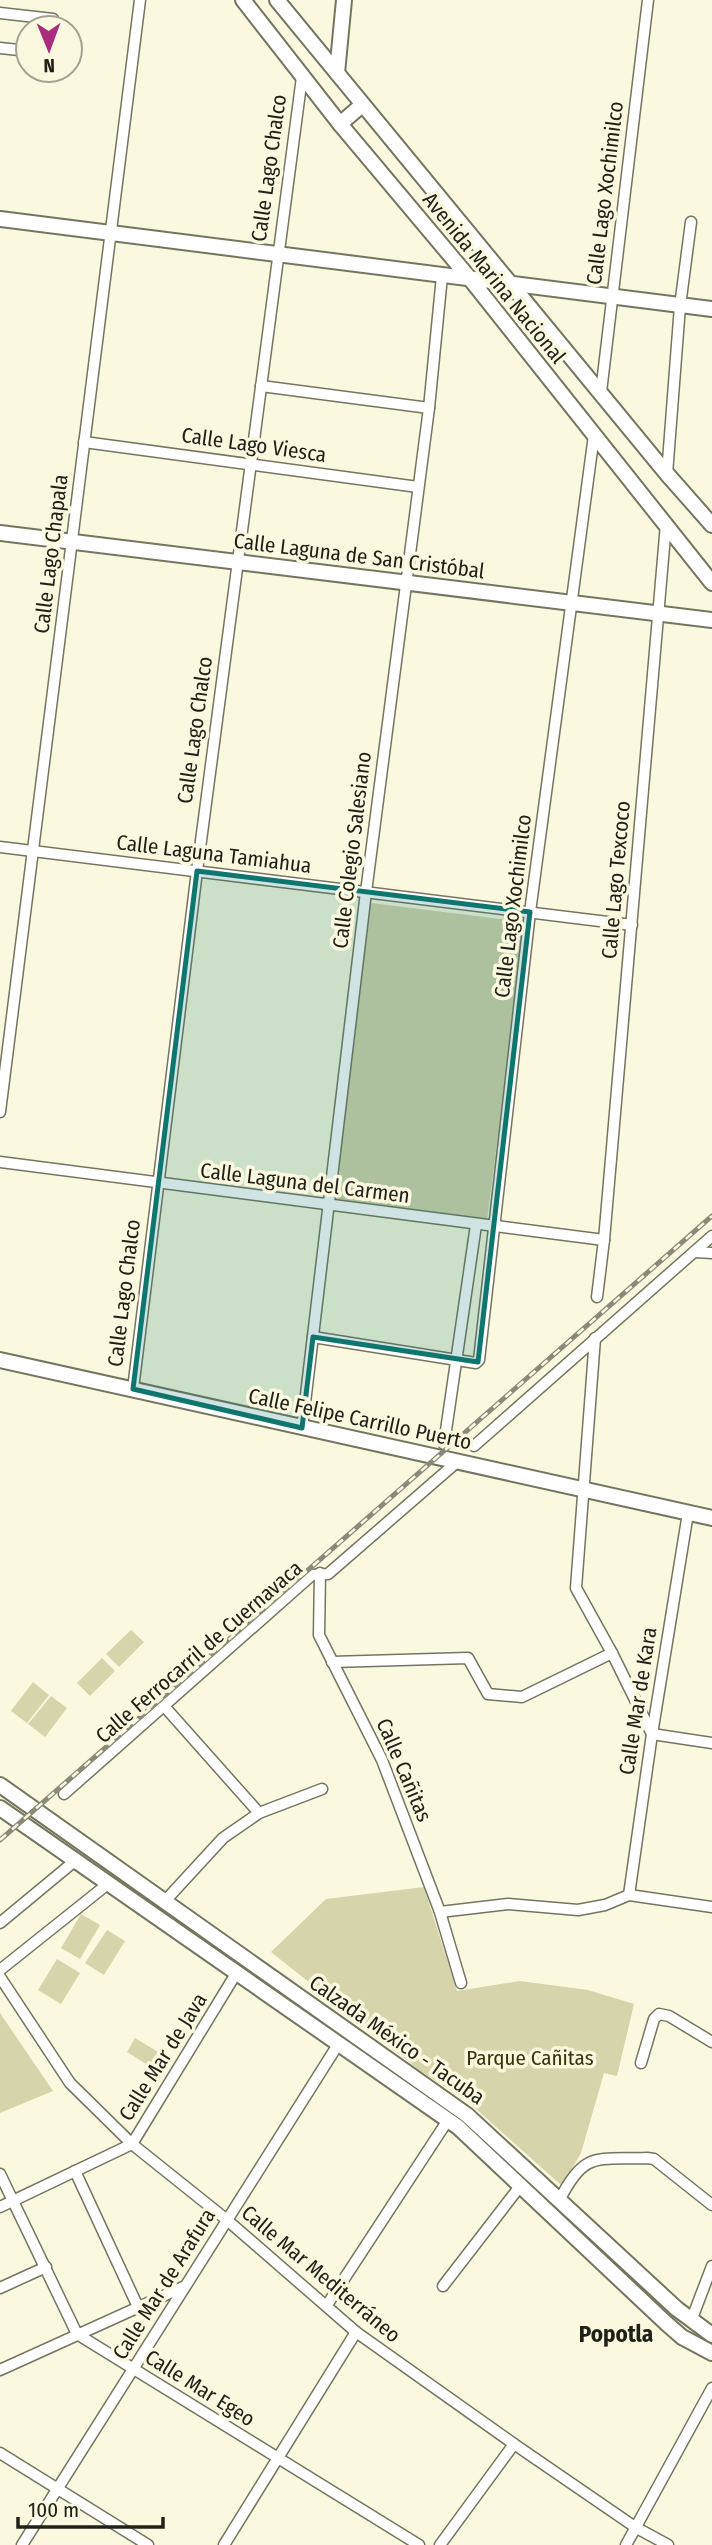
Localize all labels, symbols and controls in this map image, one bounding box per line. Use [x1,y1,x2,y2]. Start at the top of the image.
north arrow [14,14,84,84]
text: N [43,54,55,77]
street label: Calle Lago Chalco [246,93,292,243]
street label: Calle Lago Xochimilco [581,100,629,286]
street label: Avenida Marina Nacional [417,187,571,369]
street label: Calle Lago Viesca [180,422,328,468]
street label: Calle Lago Chapala [28,473,74,635]
street label: Calle Laguna de San Cristóbal [232,528,486,584]
street label: Calle Lago Chalco [172,655,218,805]
street label: Calle Colegio Salesiano [327,750,377,950]
street label: Calle Lago Texcoco [596,800,636,960]
street label: Calle Lago Xochimilco [489,813,537,999]
street label: Calle Laguna Tamiahua [115,829,313,879]
street label: Calle Laguna del Carmen [199,1157,411,1209]
street label: Calle Lago Chalco [102,1218,146,1368]
street label: Calle Felipe Carrillo Puerto [246,1383,474,1455]
street label: Calle Ferrocarril de Cuernavaca [90,1555,308,1749]
street label: Calle Mar de Kara [613,1625,663,1777]
street label: Calle Cañitas [371,1714,437,1826]
street label: Calzada México - Tacuba [304,1970,490,2110]
street label: Calle Mar de Java [113,1988,213,2126]
park label: Parque Cañitas [466,2045,594,2071]
street label: Calle Mar Mediterráneo [236,2200,406,2348]
street label: Calle Mar de Arafura [107,2204,221,2364]
district label: Popotla [579,2320,653,2348]
street label: Calle Mar Egeo [140,2344,260,2432]
scale bar [18,2486,163,2530]
text: 100 m [28,2497,79,2523]

